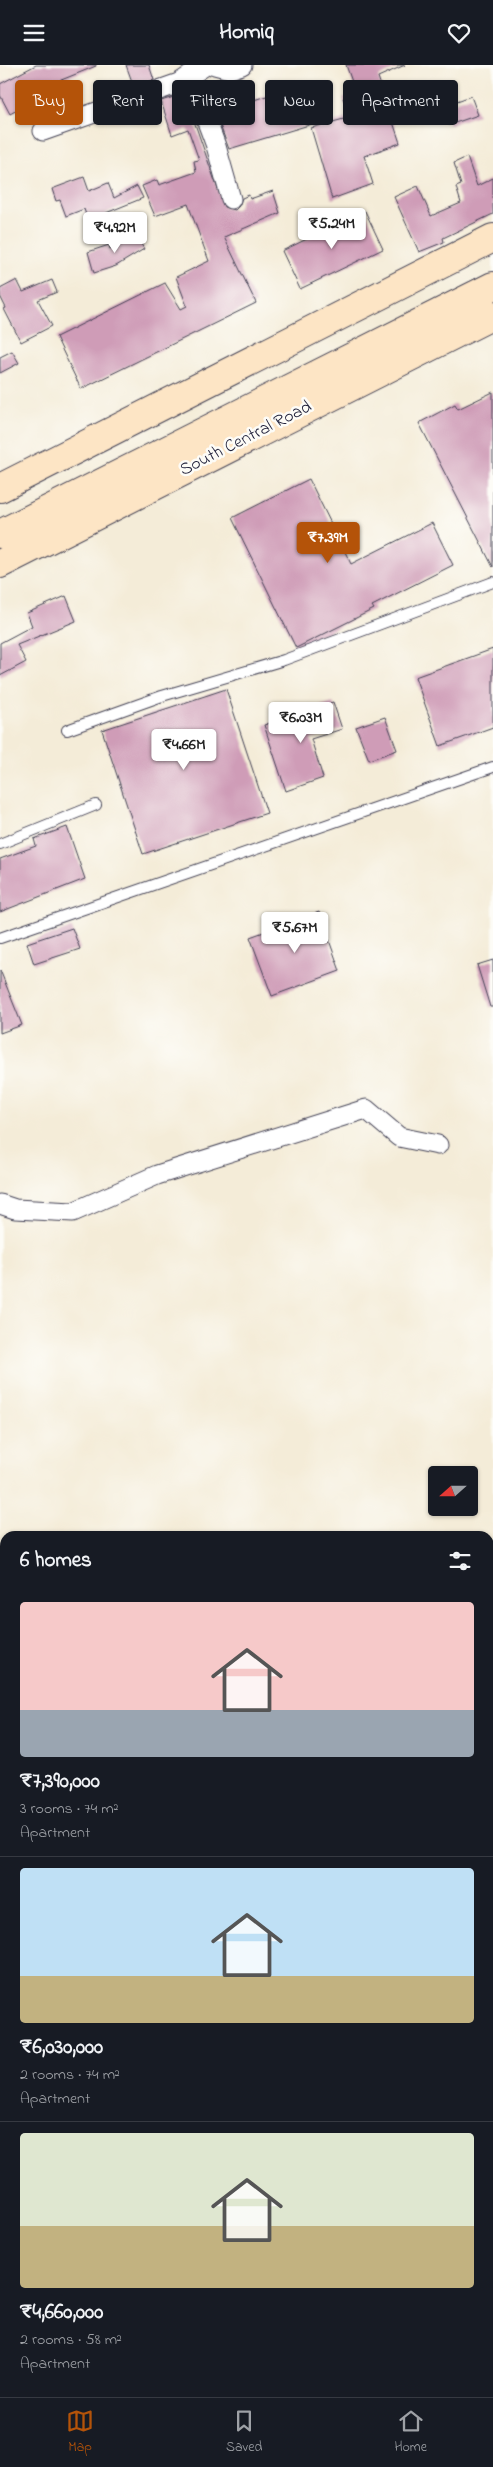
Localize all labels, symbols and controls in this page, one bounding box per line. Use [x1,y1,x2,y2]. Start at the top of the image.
text: Homiq [219,17,274,49]
icon: menu [20,19,48,47]
icon: heart [445,19,473,47]
chip: Buy [15,80,83,125]
chip: Rent [93,80,162,125]
chip: Filters [172,80,255,125]
chip: New [265,80,333,125]
chip: Apartment [343,80,458,125]
pin: ₹5.24M [291,207,373,250]
pin: ₹4.92M [74,211,156,254]
text: ₹5.24M [309,212,355,236]
text: ₹4.92M [94,216,136,240]
street label: South Central Road [175,394,317,484]
pin: ₹7.39M [287,521,369,564]
text: ₹7.39M [308,526,348,550]
pin: ₹6.03M [260,701,342,744]
text: ₹6.03M [279,706,323,730]
pin: ₹4.66M [143,729,225,771]
text: ₹4.66M [162,733,206,757]
pin: ₹5.67M [254,911,336,954]
text: ₹5.67M [272,916,318,940]
north arrow [428,1466,478,1516]
map controls [428,1466,478,1516]
text: 6 homes [20,1546,92,1576]
icon: filters [446,1547,474,1575]
icon: home [202,1635,292,1725]
text: ₹7,390,000 [20,1767,100,1797]
text: 3 rooms · 74 m² [20,1797,119,1821]
text: Apartment [20,1821,90,1845]
icon: home [202,1900,292,1990]
text: ₹6,030,000 [20,2033,103,2063]
text: 2 rooms · 74 m² [20,2063,120,2087]
text: Apartment [20,2087,90,2111]
icon: home [202,2165,292,2255]
text: ₹4,660,000 [20,2298,103,2328]
text: 2 rooms · 58 m² [20,2328,122,2352]
text: Apartment [20,2352,90,2376]
tab: Map [66,2407,94,2458]
tab: Saved [226,2407,262,2458]
tab: Home [394,2407,427,2458]

